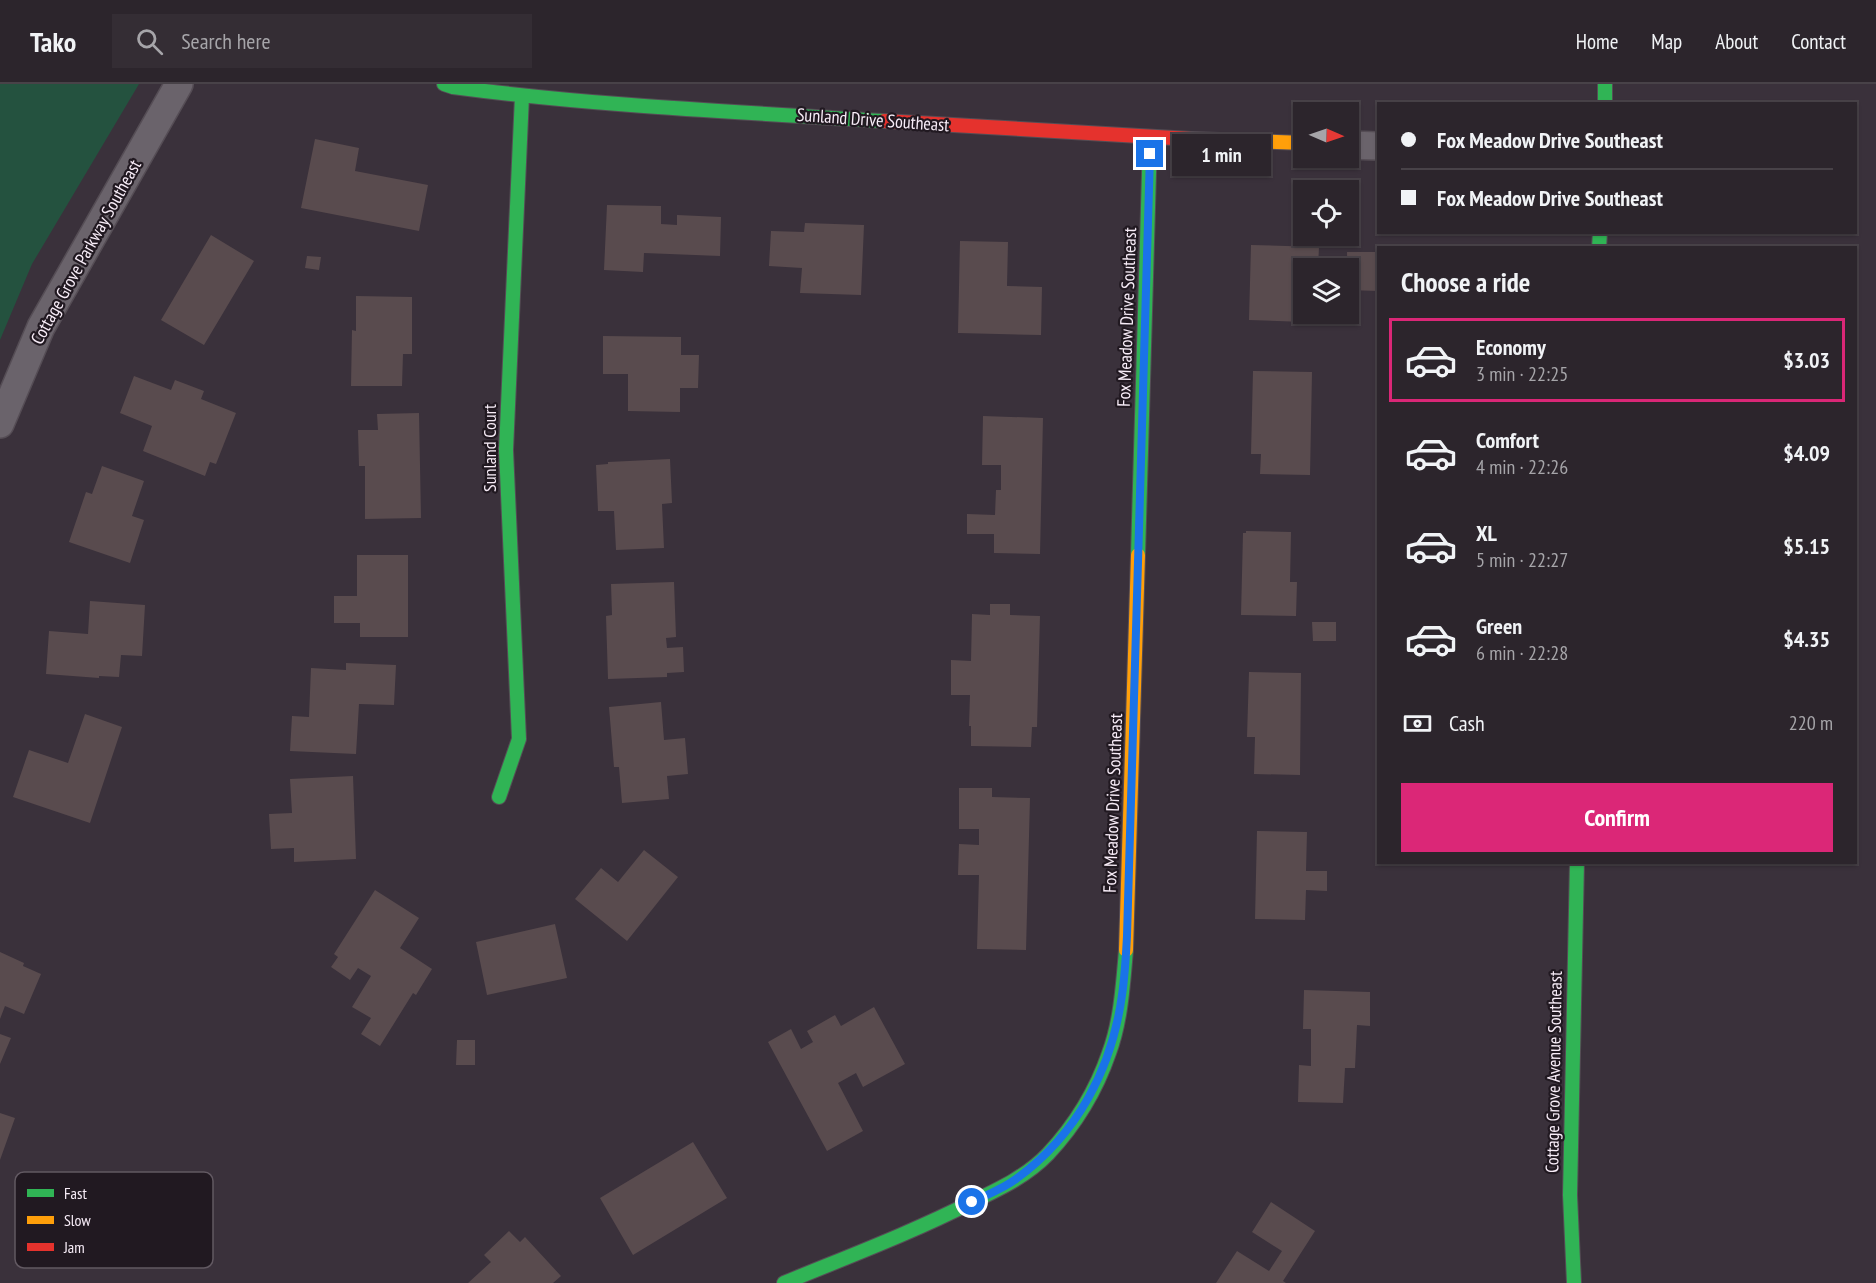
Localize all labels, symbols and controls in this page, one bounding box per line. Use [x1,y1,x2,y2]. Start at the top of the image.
search box [112,14,532,68]
text: Tako [30,23,76,60]
icon: search [133,25,166,58]
text: Search here [181,27,271,55]
text: Home [1576,28,1618,55]
text: Map [1651,28,1682,55]
text: About [1715,28,1758,55]
text: Contact [1791,28,1846,55]
north arrow [1293,102,1359,168]
map controls [1293,102,1359,324]
street label: Sunland Drive Southeast [796,103,950,136]
text: Fox Meadow Drive Southeast [1437,126,1663,154]
callout: 1 min [1171,133,1270,175]
route end [1136,140,1163,167]
text: 1 min [1201,142,1242,168]
street label: Cottage Grove Parkway Southeast [25,155,146,348]
button: locate [1293,180,1359,246]
text: Fox Meadow Drive Southeast [1437,184,1663,212]
street label: Fox Meadow Drive Southeast [1112,227,1141,407]
button: layers [1293,258,1359,324]
text: Choose a ride [1401,265,1530,299]
icon: car [1404,333,1458,387]
text: Economy [1476,333,1546,361]
text: $3.03 [1783,346,1830,374]
text: 3 min · 22:25 [1476,361,1568,387]
street label: Sunland Court [478,404,501,492]
icon: car [1404,426,1458,480]
text: Comfort [1476,426,1539,454]
text: $4.09 [1783,439,1830,467]
text: 4 min · 22:26 [1476,454,1568,480]
icon: car [1404,519,1458,573]
text: XL [1476,519,1497,547]
text: $5.15 [1783,532,1830,560]
text: 5 min · 22:27 [1476,547,1568,573]
icon: car [1404,612,1458,666]
text: Green [1476,612,1522,640]
text: $4.35 [1783,625,1830,653]
text: 6 min · 22:28 [1476,640,1568,666]
icon: cash [1401,707,1434,740]
text: Cash [1449,709,1485,737]
text: 220 m [1789,710,1833,736]
street label: Fox Meadow Drive Southeast [1098,713,1127,893]
button: Confirm [1401,783,1833,852]
street label: Cottage Grove Avenue Southeast [1540,971,1567,1173]
legend [15,1172,213,1268]
text: Fast [64,1183,87,1203]
route start [958,1188,985,1215]
text: Slow [64,1210,91,1230]
text: Jam [63,1237,85,1257]

